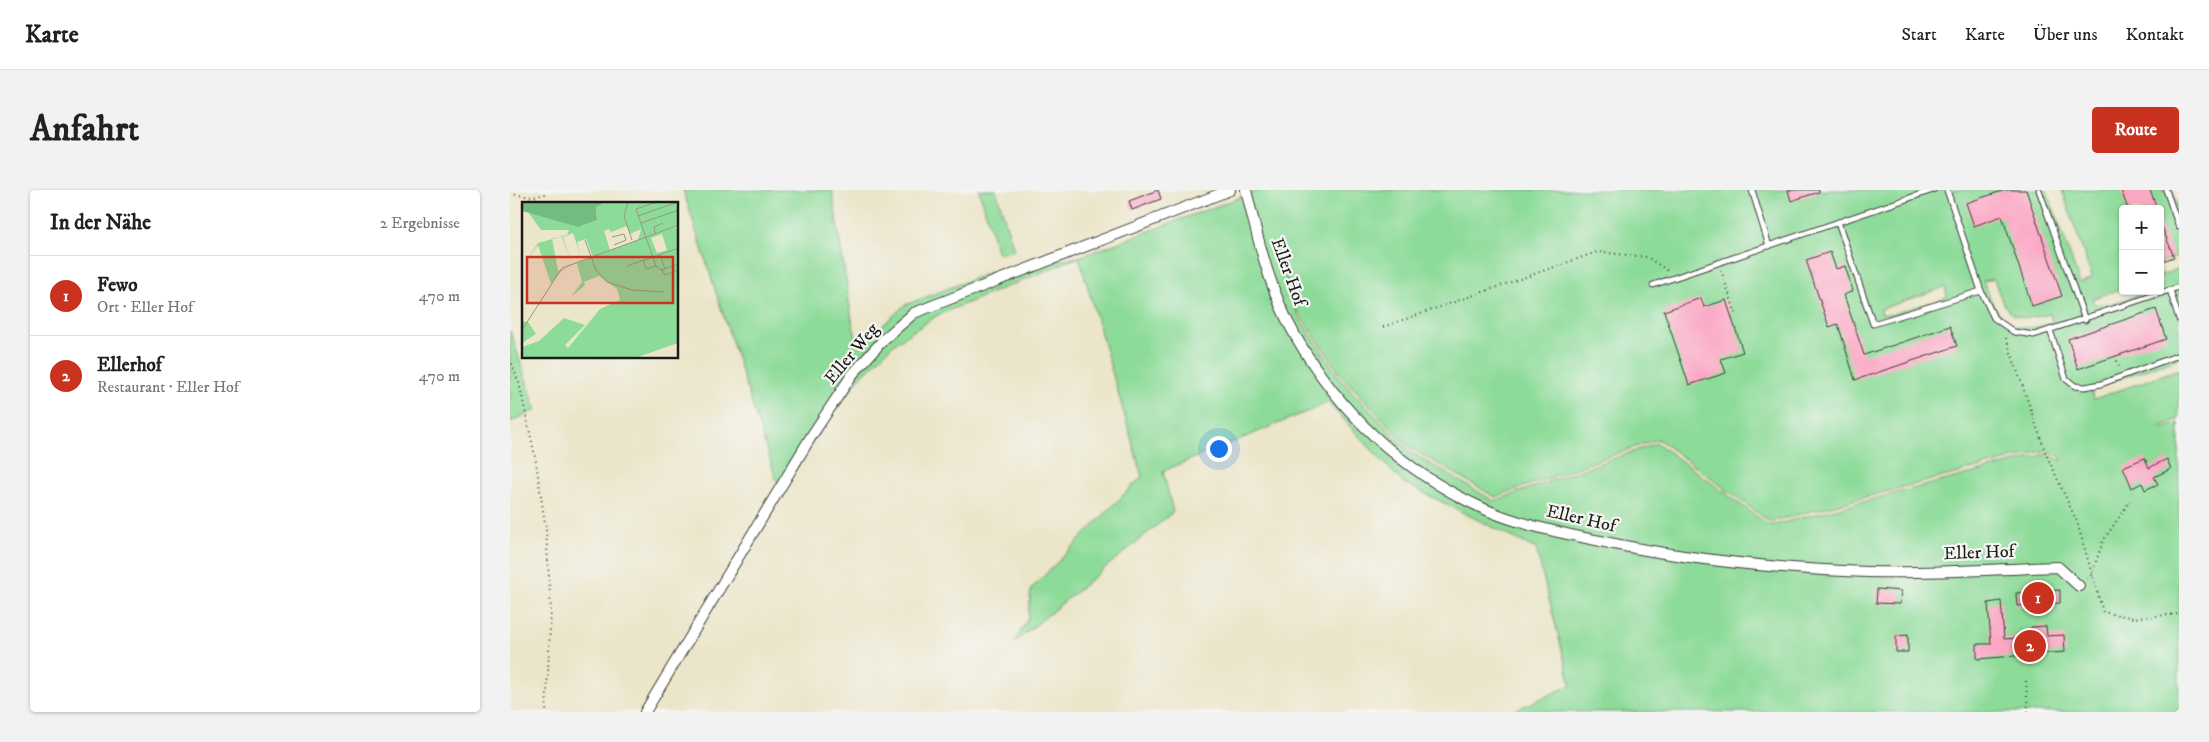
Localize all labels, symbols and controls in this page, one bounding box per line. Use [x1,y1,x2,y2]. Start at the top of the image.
text: Karte [25,20,79,50]
text: Start [1901,24,1937,46]
text: Karte [1965,24,2005,46]
text: Über uns [2033,24,2097,46]
text: Kontakt [2125,24,2184,46]
button: Route [2092,107,2179,153]
text: Anfahrt [30,108,139,152]
inset map [522,202,679,359]
map controls [2119,205,2164,295]
button: + [2119,205,2164,250]
text: In der Nähe [50,210,151,236]
text: 2 Ergebnisse [380,213,460,233]
street label: Eller Hof [1266,235,1312,312]
button: − [2119,250,2164,295]
text: Fewo [97,274,137,297]
text: 1 [63,286,69,306]
text: 470 m [419,286,460,306]
text: Ort · Eller Hof [97,297,193,317]
street label: Eller Weg [820,319,884,389]
text: Ellerhof [97,354,162,377]
text: 2 [62,366,70,386]
text: 470 m [419,366,460,386]
text: Restaurant · Eller Hof [97,377,239,397]
your location [1206,436,1232,462]
street label: Eller Hof [1544,500,1621,538]
street label: Eller Hof [1943,541,2018,565]
pin: 1 [2022,579,2054,617]
pin: 2 [2014,627,2046,665]

